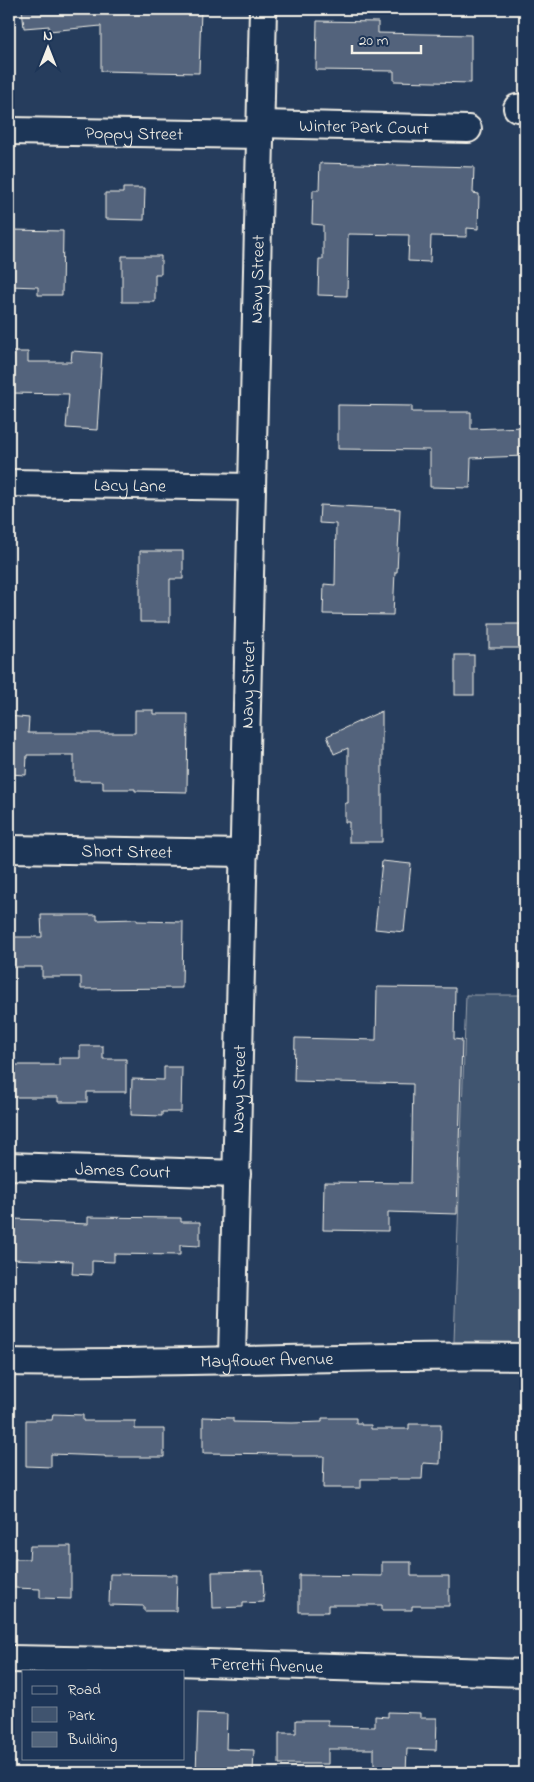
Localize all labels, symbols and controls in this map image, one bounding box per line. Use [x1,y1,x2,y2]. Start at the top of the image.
north arrow [22,22,72,72]
scale bar [352,22,420,54]
text: N [43,26,53,47]
text: 20 m [359,30,389,52]
street label: Winter Park Court [299,114,429,143]
street label: Poppy Street [85,121,183,149]
street label: Navy Street [245,235,273,324]
street label: Lacy Lane [94,473,167,501]
street label: Navy Street [235,640,264,729]
street label: Short Street [81,839,173,867]
street label: Navy Street [226,1044,254,1134]
street label: James Court [75,1157,171,1187]
street label: Mayflower Avenue [200,1347,335,1376]
street label: Ferretti Avenue [209,1652,325,1682]
legend [22,1670,185,1760]
text: Road [68,1679,101,1701]
text: Park [68,1705,96,1727]
text: Building [67,1729,117,1752]

